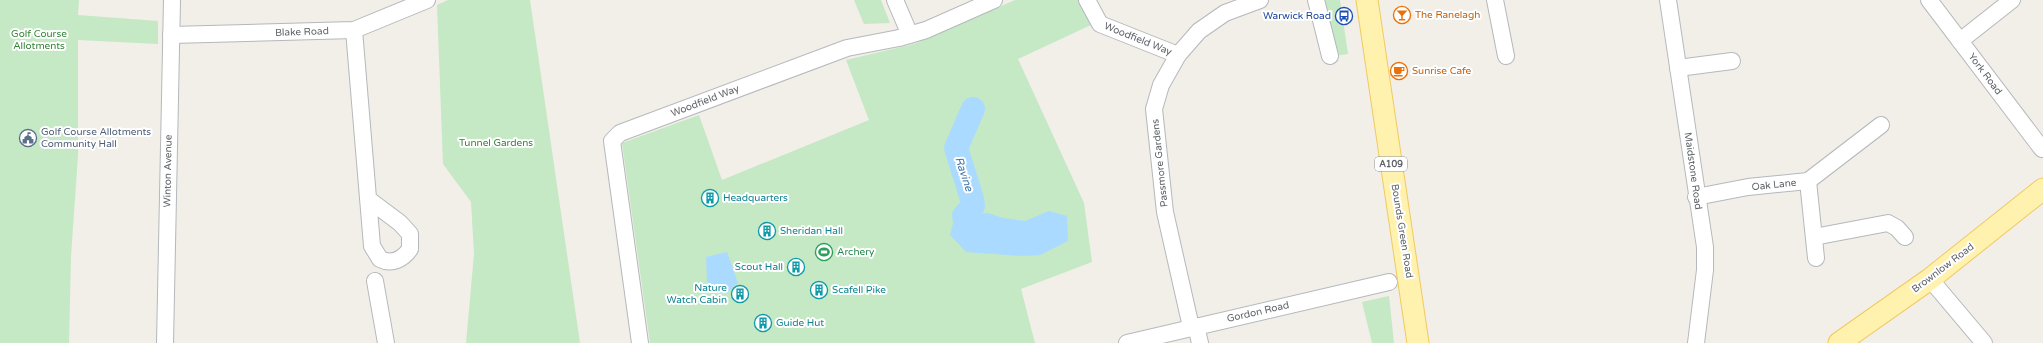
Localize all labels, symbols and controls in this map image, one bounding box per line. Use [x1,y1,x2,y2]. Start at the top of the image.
bar icon: The Ranelagh [1392,5,1412,25]
bus stop icon: Warwick Road [1334,6,1354,26]
place label: The Ranelagh [1415,9,1480,21]
place label: Warwick Road [1263,10,1331,22]
street label: Woodfield Way [1102,20,1174,58]
street label: Blake Road [275,25,329,39]
park label: Golf Course Allotments [11,28,67,52]
street label: York Road [1966,51,2004,97]
cafe icon: Sunrise Cafe [1389,61,1409,81]
place label: Sunrise Cafe [1412,65,1472,77]
street label: Woodfield Way [669,82,741,120]
street label: Passmore Gardens [1149,118,1171,208]
place label: Golf Course Allotments Community Hall [41,126,151,150]
public building icon: Golf Course Allotments Community Hall [18,128,38,148]
street label: Maidstone Road [1682,131,1704,211]
street label: Winton Avenue [161,134,175,207]
park label: Tunnel Gardens [459,137,533,149]
water label: Ravine [952,155,976,194]
road number: A109 [1375,157,1407,171]
street label: Oak Lane [1751,177,1797,193]
street label: Bounds Green Road [1389,183,1415,279]
building icon: Headquarters [700,188,720,208]
place label: Headquarters [723,192,788,204]
building icon: Sheridan Hall [757,221,777,241]
place label: Sheridan Hall [780,225,843,237]
street label: Brownlow Road [1910,241,1976,295]
sports icon: Archery [814,242,834,262]
place label: Archery [837,246,875,258]
building icon: Scout Hall [786,257,806,277]
place label: Scout Hall [735,261,783,273]
building icon: Scafell Pike [809,280,829,300]
place label: Nature Watch Cabin [667,282,727,306]
building icon: Nature Watch Cabin [730,284,750,304]
place label: Scafell Pike [832,284,886,296]
street label: Gordon Road [1226,299,1290,325]
building icon: Guide Hut [753,313,773,333]
place label: Guide Hut [776,317,824,329]

